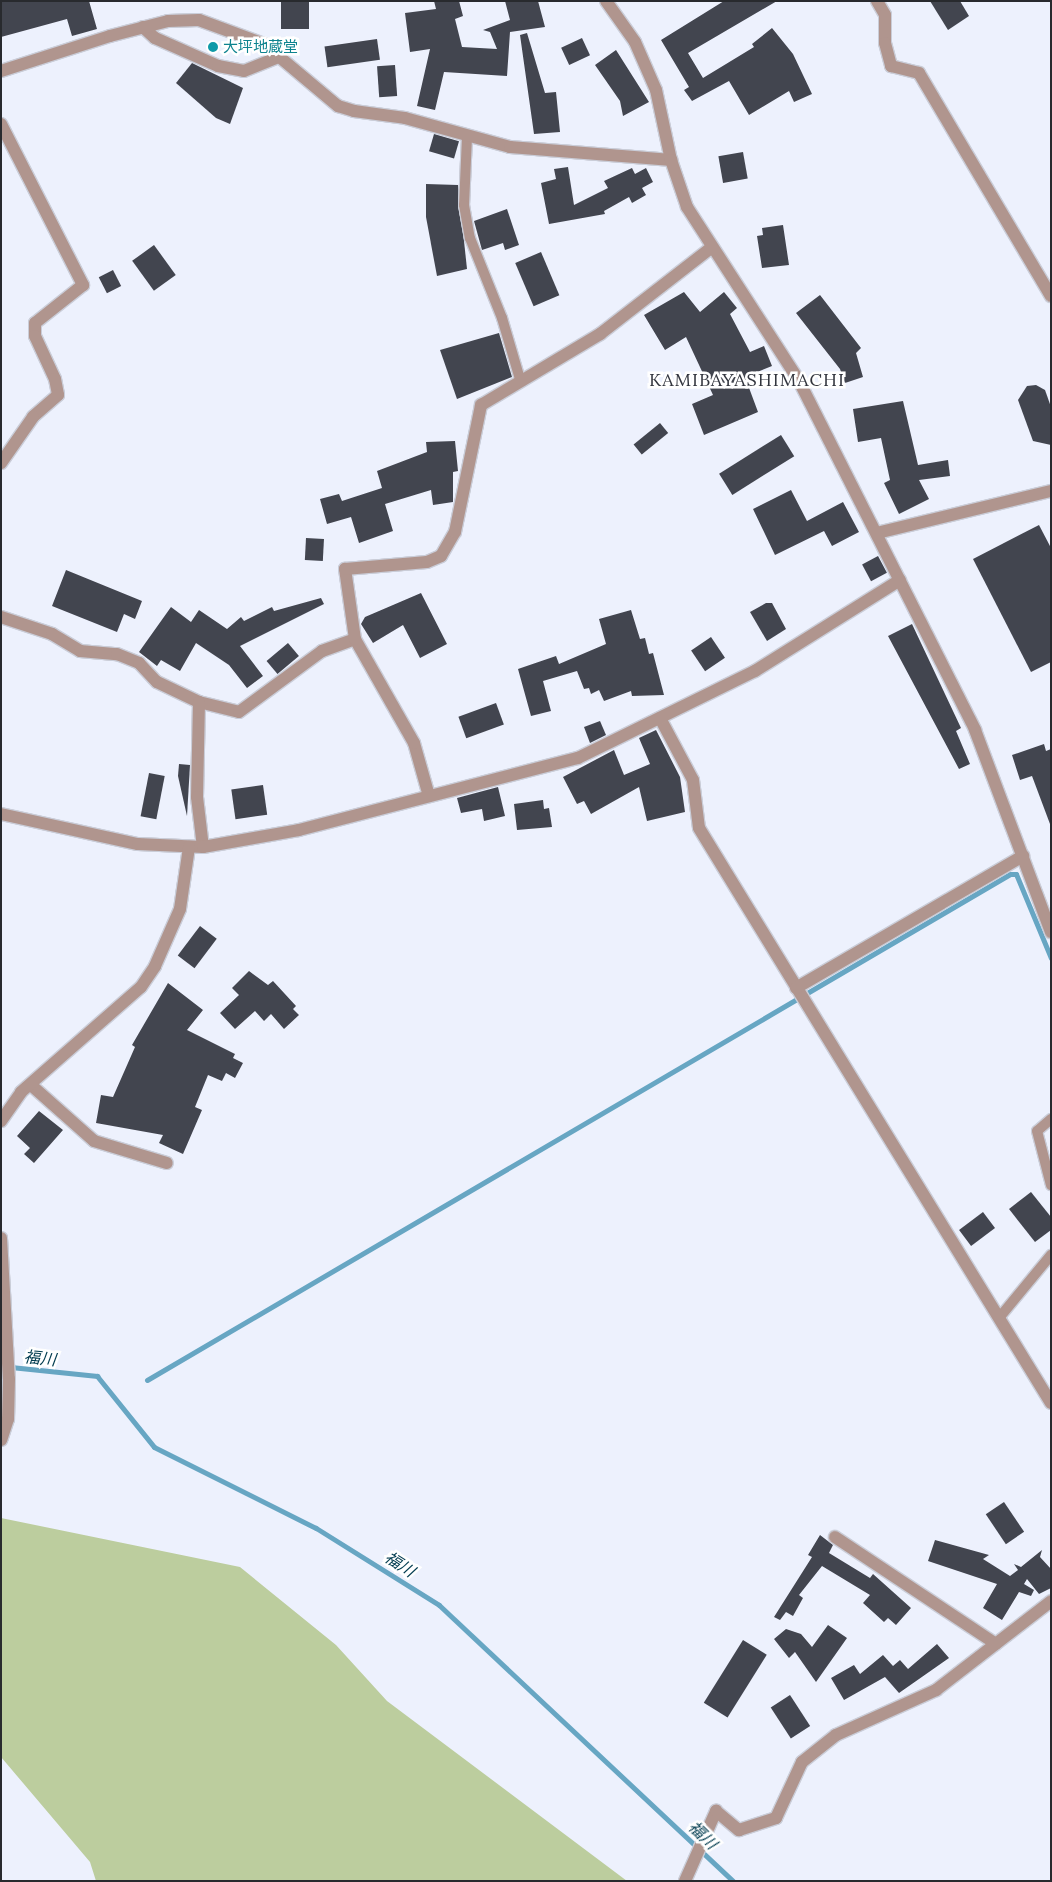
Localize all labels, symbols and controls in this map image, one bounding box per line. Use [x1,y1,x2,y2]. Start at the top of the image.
place label: 大坪地蔵堂 [223,38,298,56]
marker: 大坪地蔵堂 [207,41,219,53]
district label: KAMIBAYASHIMACHI [647,369,847,391]
water label: 福川 [23,1347,57,1369]
water label: 福川 [381,1547,419,1581]
water label: 福川 [685,1817,721,1853]

